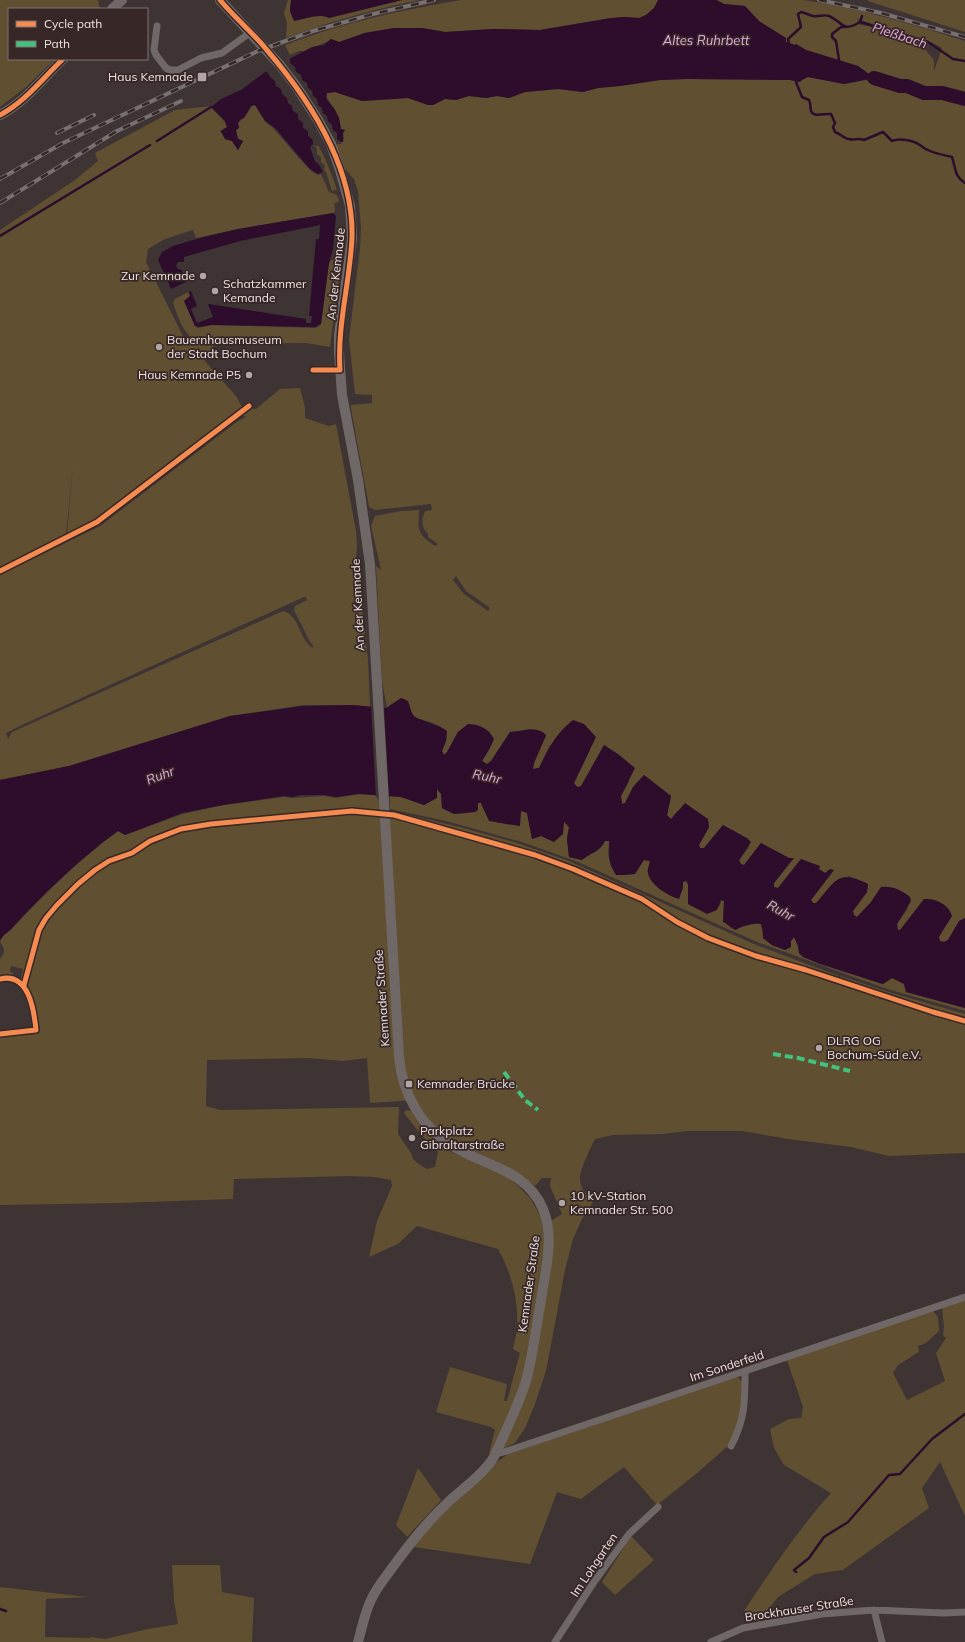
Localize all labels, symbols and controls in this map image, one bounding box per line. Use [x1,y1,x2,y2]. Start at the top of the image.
legend [8,8,148,60]
text: Cycle path [44,16,102,31]
water label: Pleßbach [871,19,929,51]
water label: Altes Ruhrbett [662,32,750,48]
text: Path [44,36,70,51]
place label: Haus Kemnade [108,69,193,84]
marker: Haus Kemnade [196,71,208,83]
street label: An der Kemnade [323,227,348,321]
place label: Zur Kemnade [121,268,195,283]
marker: Zur Kemnade [198,271,208,281]
place label: Schatzkammer Kemande [223,276,307,305]
marker: Schatzkammer Kemande [210,286,220,296]
place label: Bauernhausmuseum der Stadt Bochum [167,332,282,361]
marker: Bauernhausmuseum der Stadt Bochum [154,342,164,352]
place label: Haus Kemnade P5 [138,367,241,382]
marker: Haus Kemnade P5 [244,370,254,380]
street label: An der Kemnade [348,558,367,652]
water label: Ruhr [144,762,178,788]
water label: Ruhr [471,765,504,787]
water label: Ruhr [765,896,799,925]
street label: Kemnader Straße [371,949,392,1047]
place label: DLRG OG Bochum-Süd e.V. [827,1033,921,1062]
marker: DLRG OG Bochum-Süd e.V. [814,1043,824,1053]
place label: Kemnader Brücke [417,1076,515,1091]
marker: Kemnader Brücke [404,1079,414,1089]
place label: Parkplatz Gibraltarstraße [420,1123,505,1152]
marker: Parkplatz Gibraltarstraße [407,1133,417,1143]
place label: 10 kV-Station Kemnader Str. 500 [570,1188,673,1217]
marker: 10 kV-Station Kemnader Str. 500 [557,1198,567,1208]
street label: Kemnader Straße [514,1235,543,1333]
street label: Im Sonderfeld [688,1346,766,1385]
street label: Im Lohgarten [567,1530,620,1600]
street label: Brockhauser Straße [744,1593,854,1625]

